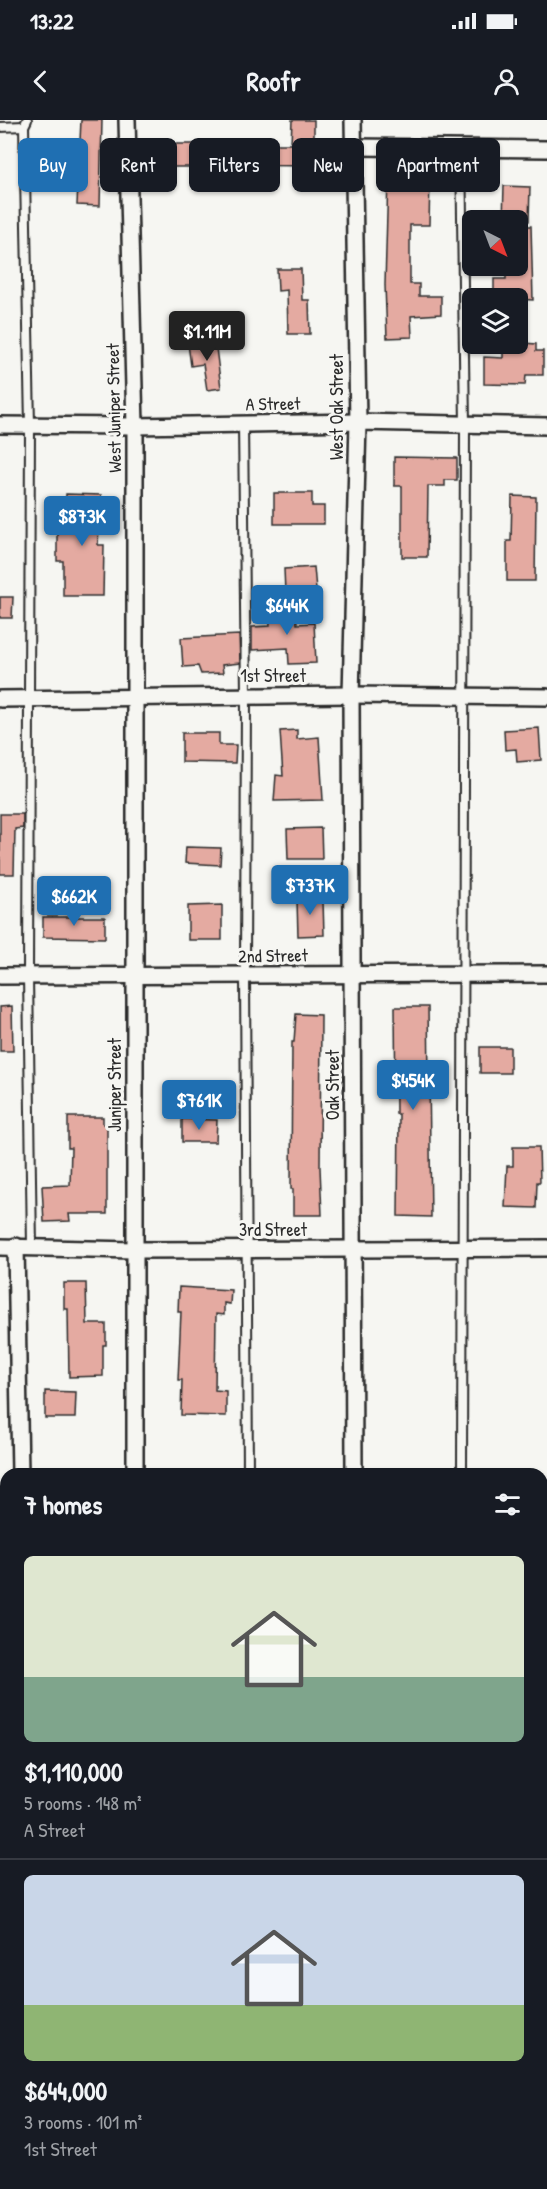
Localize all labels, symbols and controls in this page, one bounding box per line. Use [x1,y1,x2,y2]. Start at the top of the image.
text: 13:22 [30,6,74,36]
text: Roofr [246,63,301,99]
icon: back [24,65,57,98]
icon: person [490,65,523,98]
chip: Buy [18,138,88,192]
chip: Rent [100,138,177,192]
chip: Filters [189,138,280,192]
chip: New [292,138,364,192]
chip: Apartment [376,138,500,192]
north arrow [462,210,528,276]
map controls [462,210,528,354]
button: layers [462,288,528,354]
pin: $1.11M [158,311,256,362]
text: $1.11M [183,317,231,344]
street label: West Juniper Street [100,342,127,473]
street label: West Oak Street [324,353,349,460]
street label: A Street [245,391,301,416]
pin: $873K [40,496,124,547]
text: $873K [58,502,106,529]
pin: $644K [245,585,329,636]
text: $644K [265,591,309,618]
street label: 1st Street [240,663,307,688]
pin: $737K [268,865,352,916]
text: $737K [285,871,335,898]
pin: $662K [32,876,116,927]
text: $662K [51,882,97,909]
street label: 2nd Street [238,942,309,969]
street label: Juniper Street [102,1037,127,1132]
street label: Oak Street [320,1049,345,1120]
pin: $454K [371,1060,455,1111]
text: $454K [391,1066,435,1093]
pin: $761K [157,1080,241,1131]
text: $761K [176,1086,222,1113]
street label: 3rd Street [239,1217,308,1242]
text: 7 homes [24,1487,102,1522]
icon: filters [491,1488,524,1521]
icon: home [220,1595,328,1703]
text: $1,110,000 [24,1754,123,1789]
text: 5 rooms · 148 m² [24,1789,142,1816]
text: A Street [24,1816,85,1843]
icon: home [220,1914,328,2022]
text: $644,000 [24,2073,107,2108]
text: 3 rooms · 101 m² [24,2108,142,2135]
text: 1st Street [24,2135,97,2162]

